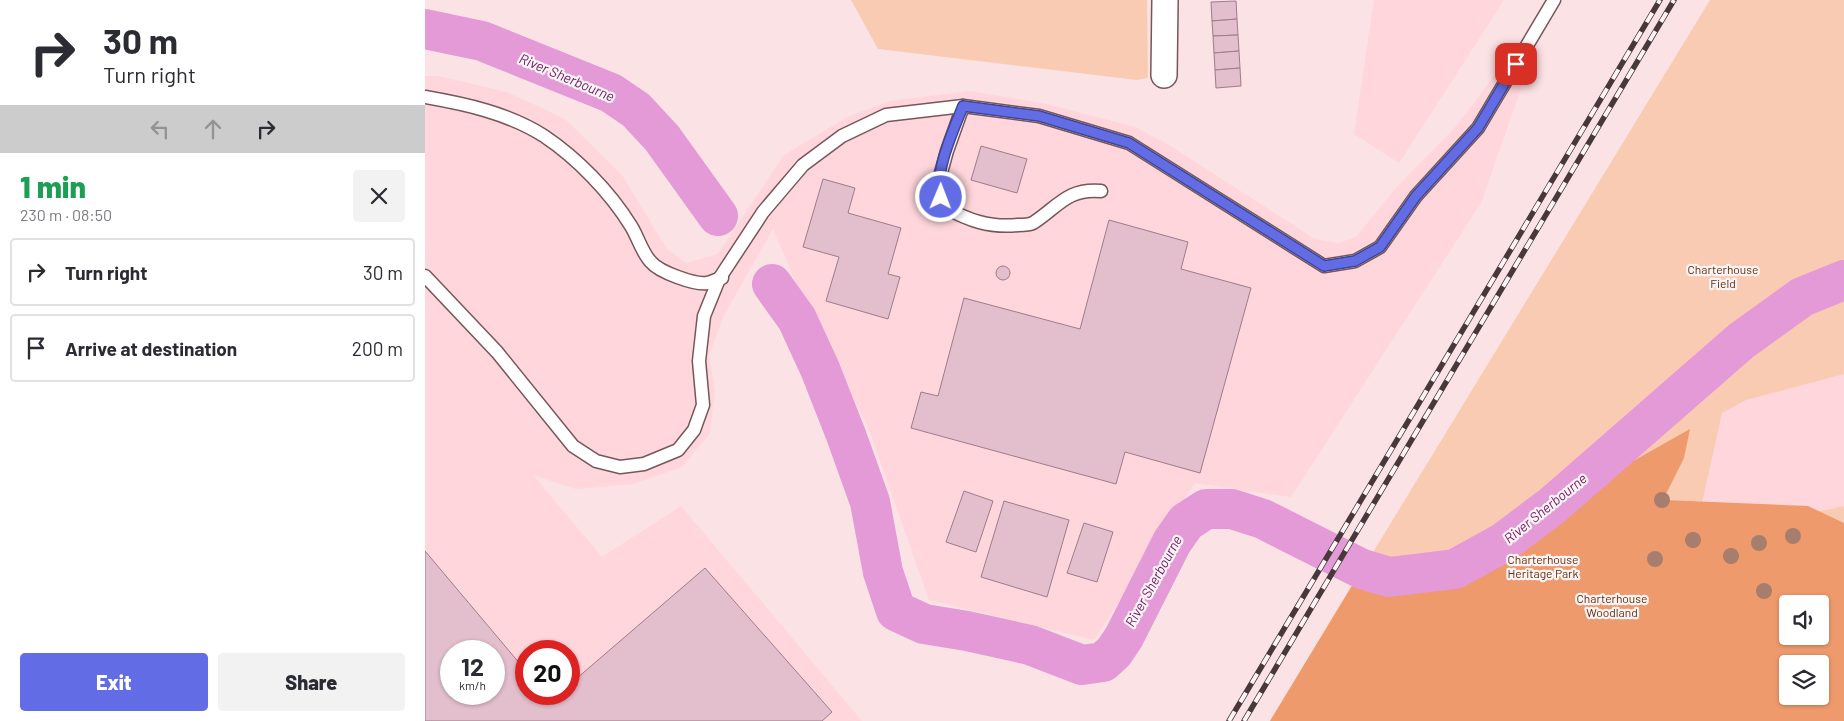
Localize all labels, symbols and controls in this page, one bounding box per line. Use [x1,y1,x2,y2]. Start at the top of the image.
text: 30 m [103,19,178,61]
icon: right [20,20,85,85]
pin [1495,43,1537,85]
water label: River Sherbourne [517,49,617,105]
icon: arrive [1502,50,1530,78]
text: Turn right [103,61,196,87]
icon: left [146,115,174,143]
icon: ahead [199,115,227,143]
icon: right [252,115,280,143]
text: 1 min [20,168,86,204]
button: close [353,170,405,222]
position arrow [914,170,966,222]
text: 230 m · 08:50 [20,205,112,224]
icon: right [22,258,50,286]
text: Turn right [65,261,147,284]
text: 30 m [363,261,403,284]
park label: Charterhouse Field [1688,262,1758,290]
icon: arrive [22,334,50,362]
text: Arrive at destination [65,337,237,360]
text: 200 m [352,337,403,360]
water label: River Sherbourne [1500,469,1590,547]
water label: River Sherbourne [1121,532,1185,630]
park label: Charterhouse Heritage Park [1508,552,1578,580]
park label: Charterhouse Woodland [1577,591,1647,619]
map controls [1779,595,1829,705]
button: sound [1779,595,1829,645]
speed limit sign: 20 [515,640,580,705]
text: 12 [461,651,484,681]
button: Exit [20,653,208,711]
button: Share [218,653,405,711]
button: layers [1779,655,1829,705]
text: km/h [459,678,486,692]

